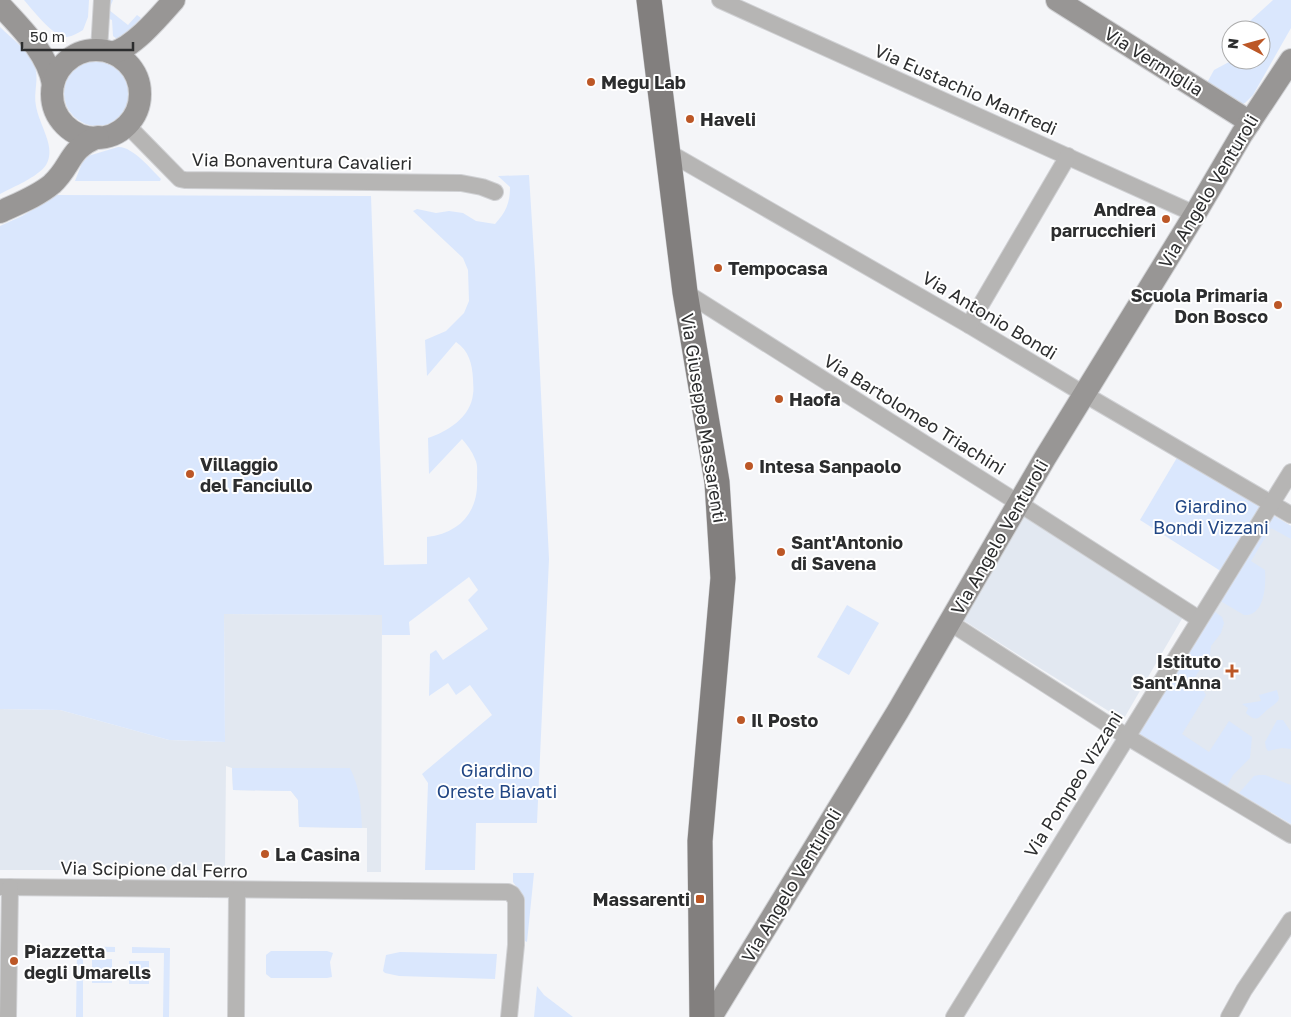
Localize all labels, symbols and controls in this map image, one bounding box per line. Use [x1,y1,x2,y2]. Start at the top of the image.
scale bar [22,20,134,52]
north arrow [1221,20,1271,70]
street label: Via Vermiglia [1100,22,1208,100]
text: 50 m [30,27,65,45]
text: N [1224,37,1242,50]
street label: Via Eustachio Manfredi [871,39,1061,139]
place label: Megu Lab [601,71,686,93]
marker: Megu Lab [585,76,597,88]
place label: Haveli [700,108,756,130]
street label: Via Angelo Venturoli [1153,110,1263,272]
marker: Haveli [684,113,696,125]
street label: Via Bonaventura Cavalieri [192,148,412,174]
place label: Andrea parrucchieri [1051,198,1156,241]
marker: Andrea parrucchieri [1160,213,1172,225]
place label: Tempocasa [728,257,828,279]
marker: Tempocasa [712,262,724,274]
street label: Via Antonio Bondi [919,266,1061,364]
place label: Scuola Primaria Don Bosco [1131,284,1268,327]
marker: Scuola Primaria Don Bosco [1272,299,1284,311]
street label: Via Giuseppe Massarenti [677,312,731,524]
street label: Via Bartolomeo Triachini [820,349,1010,479]
place label: Haofa [789,388,840,410]
marker: Haofa [773,393,785,405]
place label: Villaggio del Fanciullo [200,453,313,496]
place label: Intesa Sanpaolo [759,455,901,477]
street label: Via Angelo Venturoli [946,455,1052,619]
marker: Intesa Sanpaolo [743,460,755,472]
marker: Villaggio del Fanciullo [184,468,196,480]
park label: Giardino Bondi Vizzani [1153,495,1269,538]
place label: Sant'Antonio di Savena [791,531,903,574]
marker: Sant'Antonio di Savena [775,546,787,558]
place label: Istituto Sant'Anna [1132,650,1221,693]
marker: Istituto Sant'Anna [1225,664,1239,678]
street label: Via Pompeo Vizzani [1019,707,1127,861]
place label: Il Posto [751,709,819,731]
marker: Il Posto [735,714,747,726]
park label: Giardino Oreste Biavati [437,759,557,802]
street label: Via Angelo Venturoli [736,804,846,966]
place label: La Casina [275,843,360,865]
marker: La Casina [259,848,271,860]
street label: Via Scipione dal Ferro [60,856,248,882]
place label: Massarenti [593,888,690,910]
marker: Massarenti [694,893,706,905]
place label: Piazzetta degli Umarells [24,940,151,983]
marker: Piazzetta degli Umarells [8,955,20,967]

